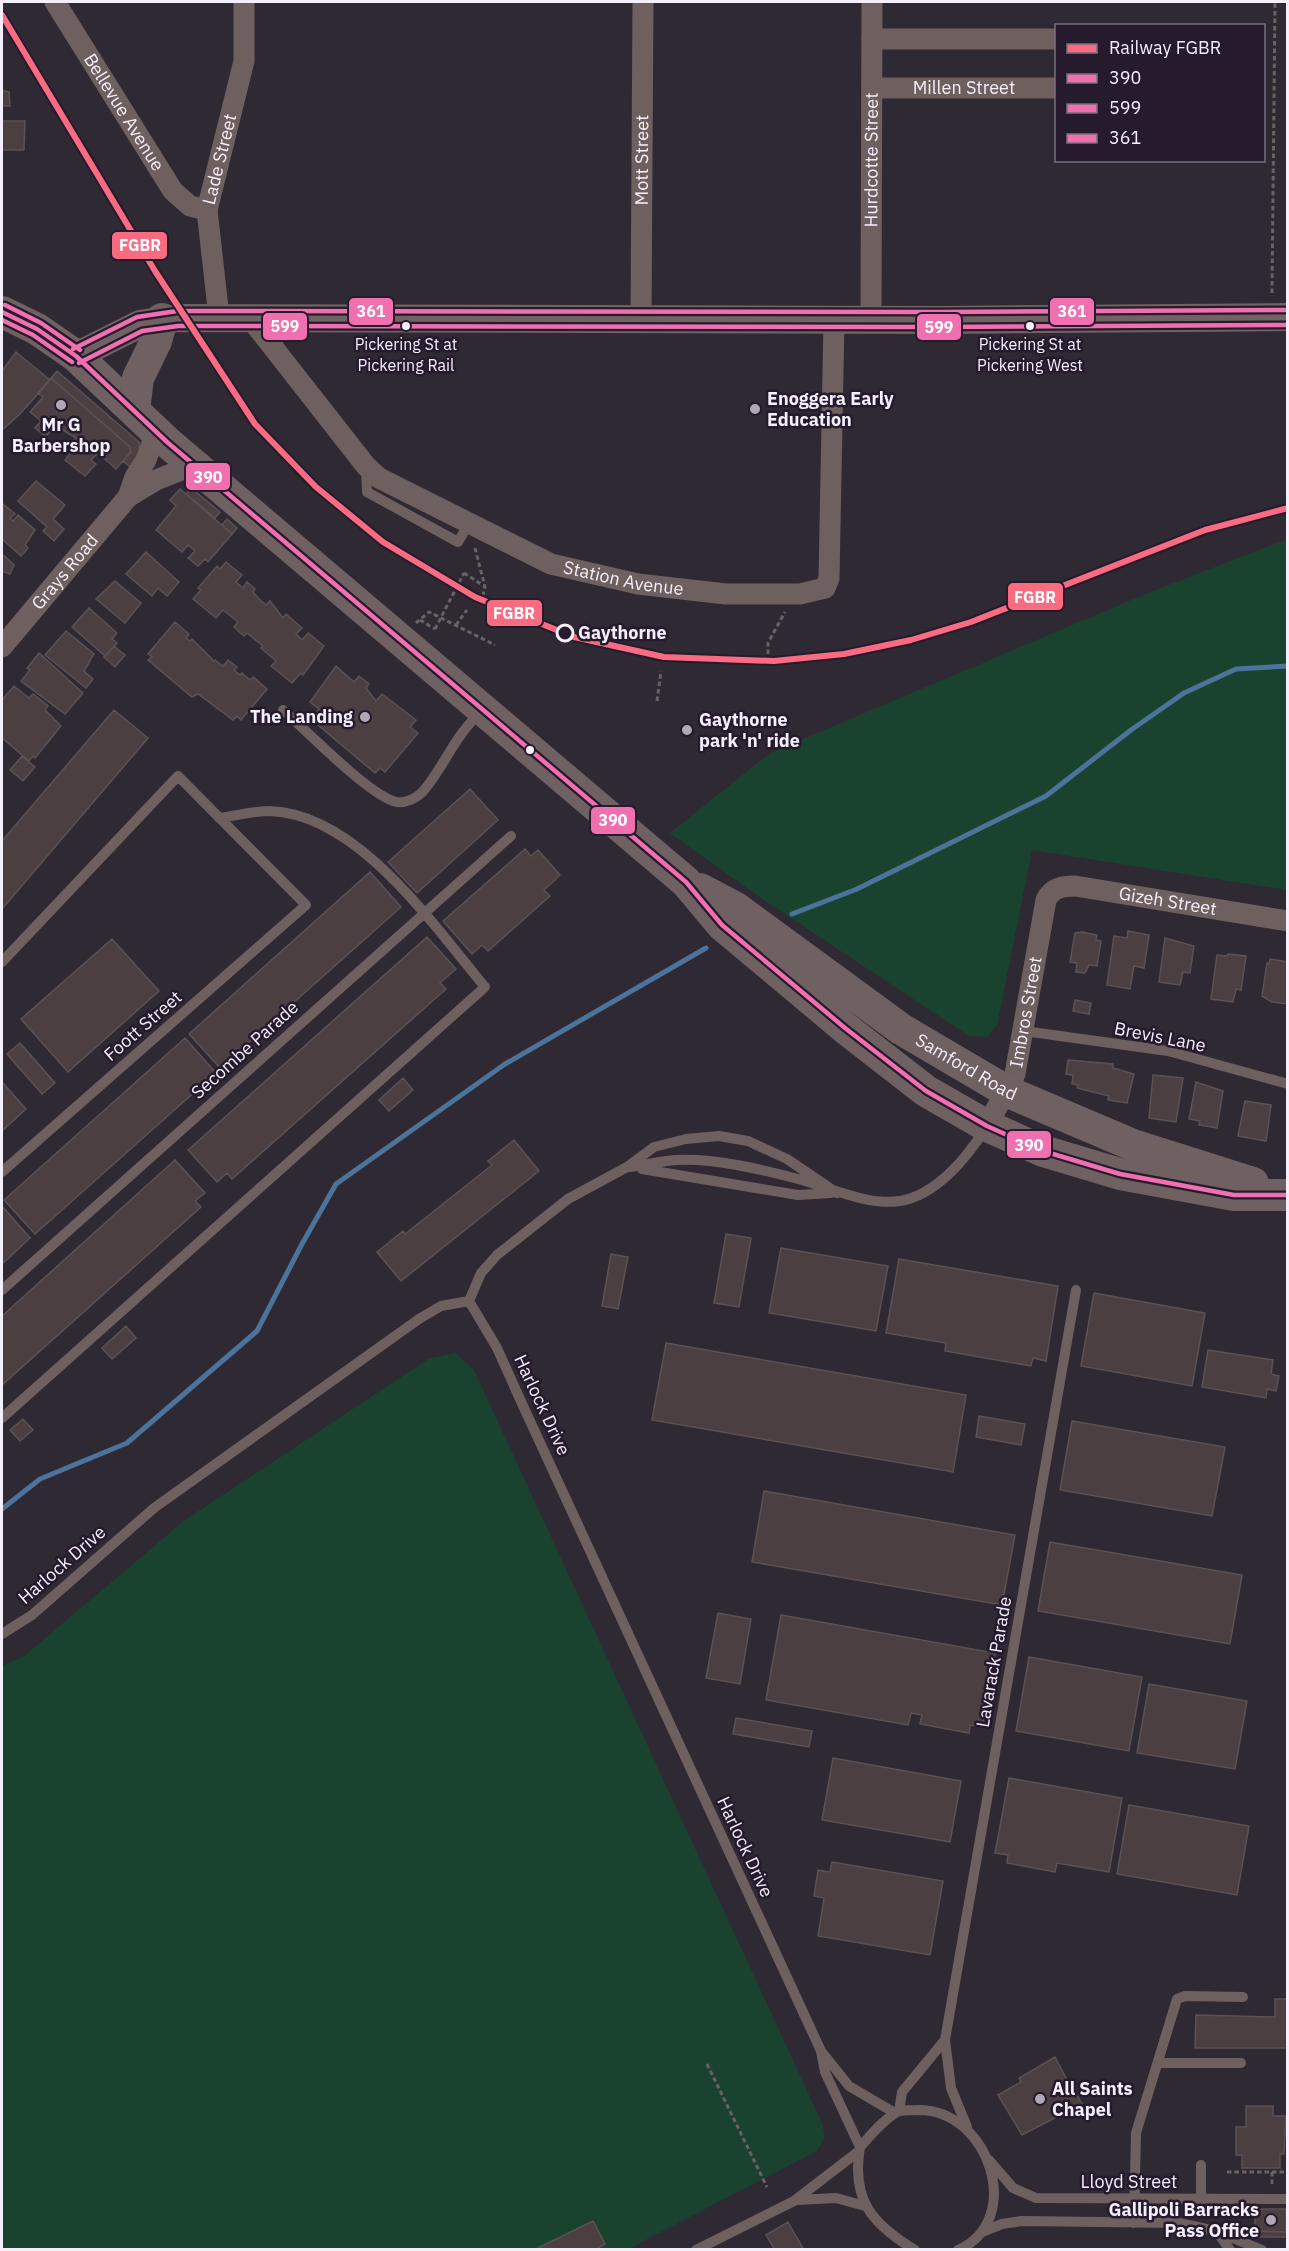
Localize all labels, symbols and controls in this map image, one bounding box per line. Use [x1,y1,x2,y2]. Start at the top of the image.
legend [1055,24,1265,162]
text: Railway FGBR [1109,36,1221,59]
street label: Bellevue Avenue [79,49,170,175]
text: 390 [1109,66,1141,89]
street label: Millen Street [913,76,1015,99]
street label: Hurdcotte Street [859,92,883,228]
text: 599 [1109,96,1141,119]
street label: Lade Street [197,111,241,207]
street label: Mott Street [630,114,653,206]
text: 361 [1109,126,1141,149]
line badge: FGBR [111,231,168,260]
text: FGBR [119,235,161,255]
line badge: 361 [348,297,394,326]
line badge: 361 [1049,297,1095,326]
text: 361 [357,301,386,321]
text: 361 [1058,301,1087,321]
line badge: 599 [262,312,308,341]
line badge: 599 [916,313,962,341]
text: 599 [271,316,299,336]
text: 599 [925,317,953,337]
marker: Pickering St at Pickering Rail [400,320,412,332]
marker: Pickering St at Pickering West [1024,320,1036,332]
place label: Pickering St at Pickering Rail [355,334,457,375]
place label: Pickering St at Pickering West [977,334,1083,375]
place label: Enoggera Early Education [767,387,894,431]
marker: Mr G Barbershop [54,398,68,412]
marker: Enoggera Early Education [748,402,762,416]
place label: Mr G Barbershop [12,413,110,457]
line badge: 390 [185,462,231,491]
text: 390 [194,467,223,487]
street label: Grays Road [26,529,103,614]
street label: Station Avenue [561,555,685,600]
line badge: FGBR [1007,582,1064,611]
text: FGBR [1014,587,1056,607]
line badge: FGBR [486,599,543,627]
text: FGBR [493,603,535,623]
place label: Gaythorne [578,621,667,644]
marker: Gaythorne [556,624,574,642]
place label: The Landing [250,705,353,728]
place label: Gaythorne park 'n' ride [699,708,800,752]
marker: The Landing [358,710,372,724]
marker: Gaythorne park 'n' ride [680,723,694,737]
unlabelled marker [524,744,536,756]
line badge: 390 [590,806,636,835]
text: 390 [599,810,628,830]
street label: Gizeh Street [1117,881,1219,920]
street label: Imbros Street [1004,955,1047,1069]
street label: Foott Street [99,985,186,1066]
street label: Secombe Parade [186,995,303,1104]
street label: Brevis Lane [1112,1016,1208,1057]
street label: Samford Road [911,1028,1021,1106]
line badge: 390 [1006,1130,1052,1159]
text: 390 [1015,1135,1044,1155]
street label: Harlock Drive [509,1351,576,1459]
street label: Harlock Drive [13,1520,110,1609]
street label: Lavarack Parade [971,1595,1016,1729]
street label: Harlock Drive [712,1793,779,1901]
place label: All Saints Chapel [1052,2077,1133,2121]
marker: All Saints Chapel [1033,2092,1047,2106]
street label: Lloyd Street [1081,2170,1177,2193]
place label: Gallipoli Barracks Pass Office [1109,2198,1259,2242]
marker: Gallipoli Barracks Pass Office [1264,2213,1278,2227]

